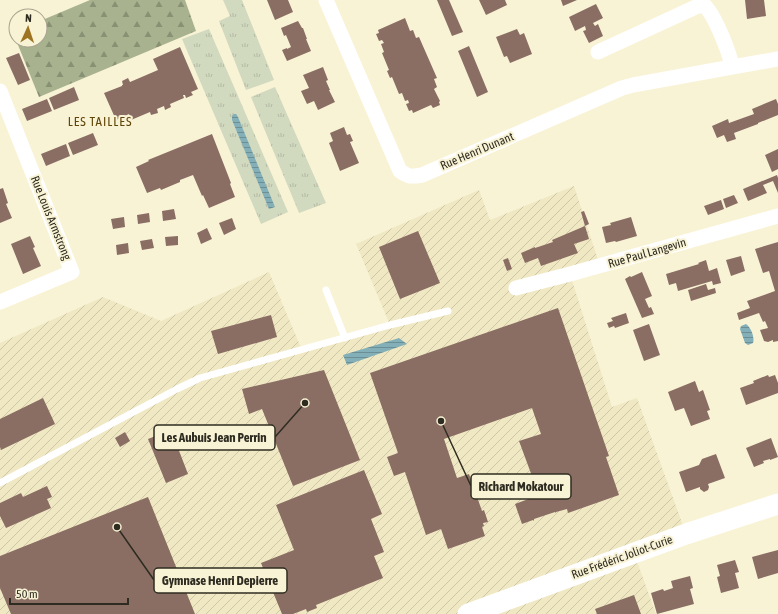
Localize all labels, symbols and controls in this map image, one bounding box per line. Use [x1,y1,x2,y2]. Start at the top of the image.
north arrow [8,8,48,48]
text: N [25,12,32,24]
district label: LES TAILLES [68,114,132,129]
street label: Rue Henri Dunant [438,129,516,173]
street label: Rue Louis Armstrong [28,174,75,263]
street label: Rue Paul Langevin [606,235,688,271]
callout: Les Aubuis Jean Perrin [154,425,275,450]
text: Les Aubuis Jean Perrin [161,430,267,445]
callout: Richard Mokatour [471,474,571,499]
text: Richard Mokatour [479,479,565,494]
street label: Rue Frédéric Joliot-Curie [570,532,674,582]
callout: Gymnase Henri Depierre [154,568,287,593]
text: Gymnase Henri Depierre [162,573,278,588]
scale bar [10,580,128,606]
text: 50 m [16,587,38,601]

